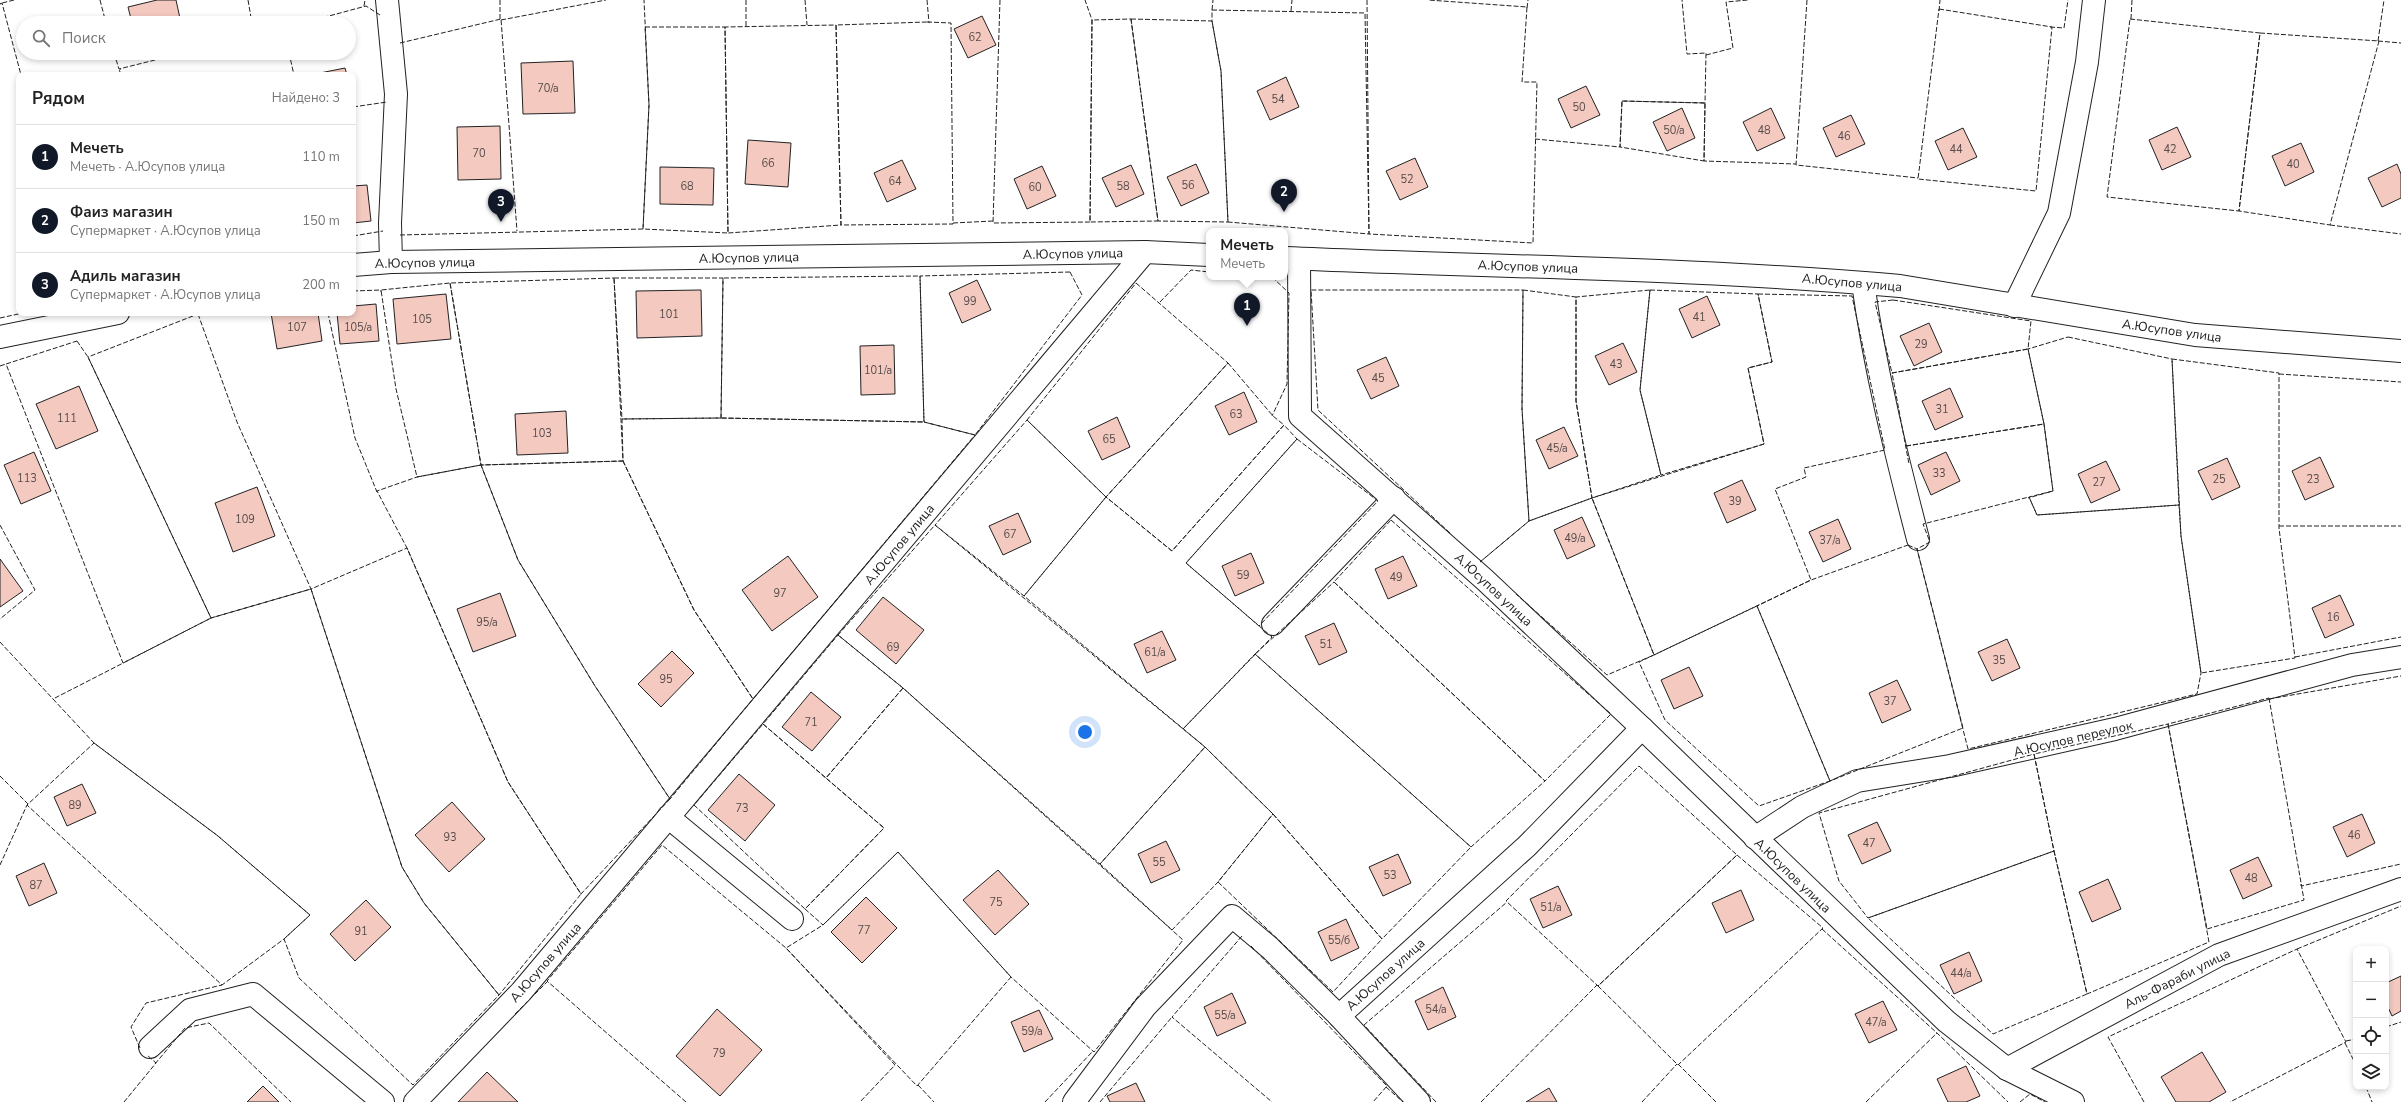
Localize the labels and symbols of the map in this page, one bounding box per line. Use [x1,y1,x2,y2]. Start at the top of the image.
house number: 62 [968,30,982,45]
house number: 70/а [537,81,559,96]
house number: 54 [1271,92,1285,107]
house number: 50 [1572,100,1586,115]
house number: 50/а [1663,123,1685,138]
house number: 48 [1757,123,1771,138]
house number: 46 [1837,129,1851,144]
house number: 44 [1949,142,1963,157]
house number: 42 [2163,142,2177,157]
house number: 70 [472,146,486,161]
house number: 66 [761,156,775,171]
house number: 40 [2286,157,2300,172]
house number: 52 [1400,172,1414,187]
house number: 64 [888,174,902,189]
house number: 56 [1181,178,1195,193]
house number: 68 [680,179,694,194]
house number: 58 [1116,179,1130,194]
pin: 2 [1271,179,1297,212]
house number: 60 [1028,180,1042,195]
pin: 3 [488,189,514,222]
street label: А.Юсупов улица [1023,244,1123,264]
street label: А.Юсупов улица [699,248,799,268]
street label: А.Юсупов улица [375,253,475,273]
street label: А.Юсупов улица [1477,256,1578,278]
street label: А.Юсупов улица [1801,270,1903,296]
pin: 1 [1234,293,1260,326]
house number: 99 [963,294,977,309]
house number: 101 [659,307,679,322]
house number: 41 [1692,310,1706,325]
house number: 105 [412,312,432,327]
street label: А.Юсупов улица [2121,315,2223,347]
house number: 107 [287,320,307,335]
house number: 105/а [344,320,372,335]
house number: 29 [1914,337,1928,352]
house number: 43 [1609,357,1623,372]
house number: 101/а [864,363,892,378]
house number: 45 [1371,371,1385,386]
house number: 31 [1935,402,1949,417]
house number: 63 [1229,407,1243,422]
house number: 111 [57,411,77,426]
house number: 103 [532,426,552,441]
house number: 65 [1102,432,1116,447]
house number: 45/а [1546,441,1568,456]
house number: 33 [1932,466,1946,481]
house number: 113 [17,471,37,486]
house number: 25 [2212,472,2226,487]
house number: 23 [2306,472,2320,487]
house number: 27 [2092,475,2106,490]
house number: 39 [1728,494,1742,509]
street label: А.Юсупов улица [861,500,939,589]
house number: 109 [235,512,255,527]
house number: 67 [1003,527,1017,542]
house number: 49/а [1564,531,1586,546]
house number: 37/а [1819,533,1841,548]
street label: А.Юсупов улица [1450,549,1536,631]
house number: 59 [1236,568,1250,583]
house number: 49 [1389,570,1403,585]
house number: 97 [773,586,787,601]
house number: 16 [2326,610,2340,625]
house number: 95/а [476,615,498,630]
house number: 51 [1319,637,1333,652]
house number: 69 [886,640,900,655]
house number: 61/а [1144,645,1166,660]
house number: 35 [1992,653,2006,668]
house number: 95 [659,672,673,687]
house number: 37 [1883,694,1897,709]
house number: 71 [804,715,818,730]
street label: А.Юсупов переулок [2012,716,2135,761]
your location [1075,722,1095,742]
house number: 89 [68,798,82,813]
house number: 73 [735,801,749,816]
house number: 46 [2347,828,2361,843]
house number: 93 [443,830,457,845]
street label: А.Юсупов улица [1750,834,1835,917]
house number: 47 [1862,836,1876,851]
house number: 55 [1152,855,1166,870]
house number: 53 [1383,868,1397,883]
house number: 48 [2244,871,2258,886]
house number: 87 [29,878,43,893]
house number: 75 [989,895,1003,910]
house number: 51/а [1540,900,1562,915]
street label: А.Юсупов улица [506,919,586,1006]
house number: 77 [857,923,871,938]
house number: 91 [354,924,368,939]
house number: 55/б [1328,933,1350,948]
street label: А.Юсупов улица [1342,934,1429,1015]
street label: Аль-Фараби улица [2121,944,2234,1013]
house number: 44/а [1950,966,1972,981]
house number: 54/а [1425,1002,1447,1017]
house number: 55/а [1214,1008,1236,1023]
house number: 47/а [1865,1015,1887,1030]
house number: 59/а [1021,1024,1043,1039]
house number: 79 [712,1046,726,1061]

